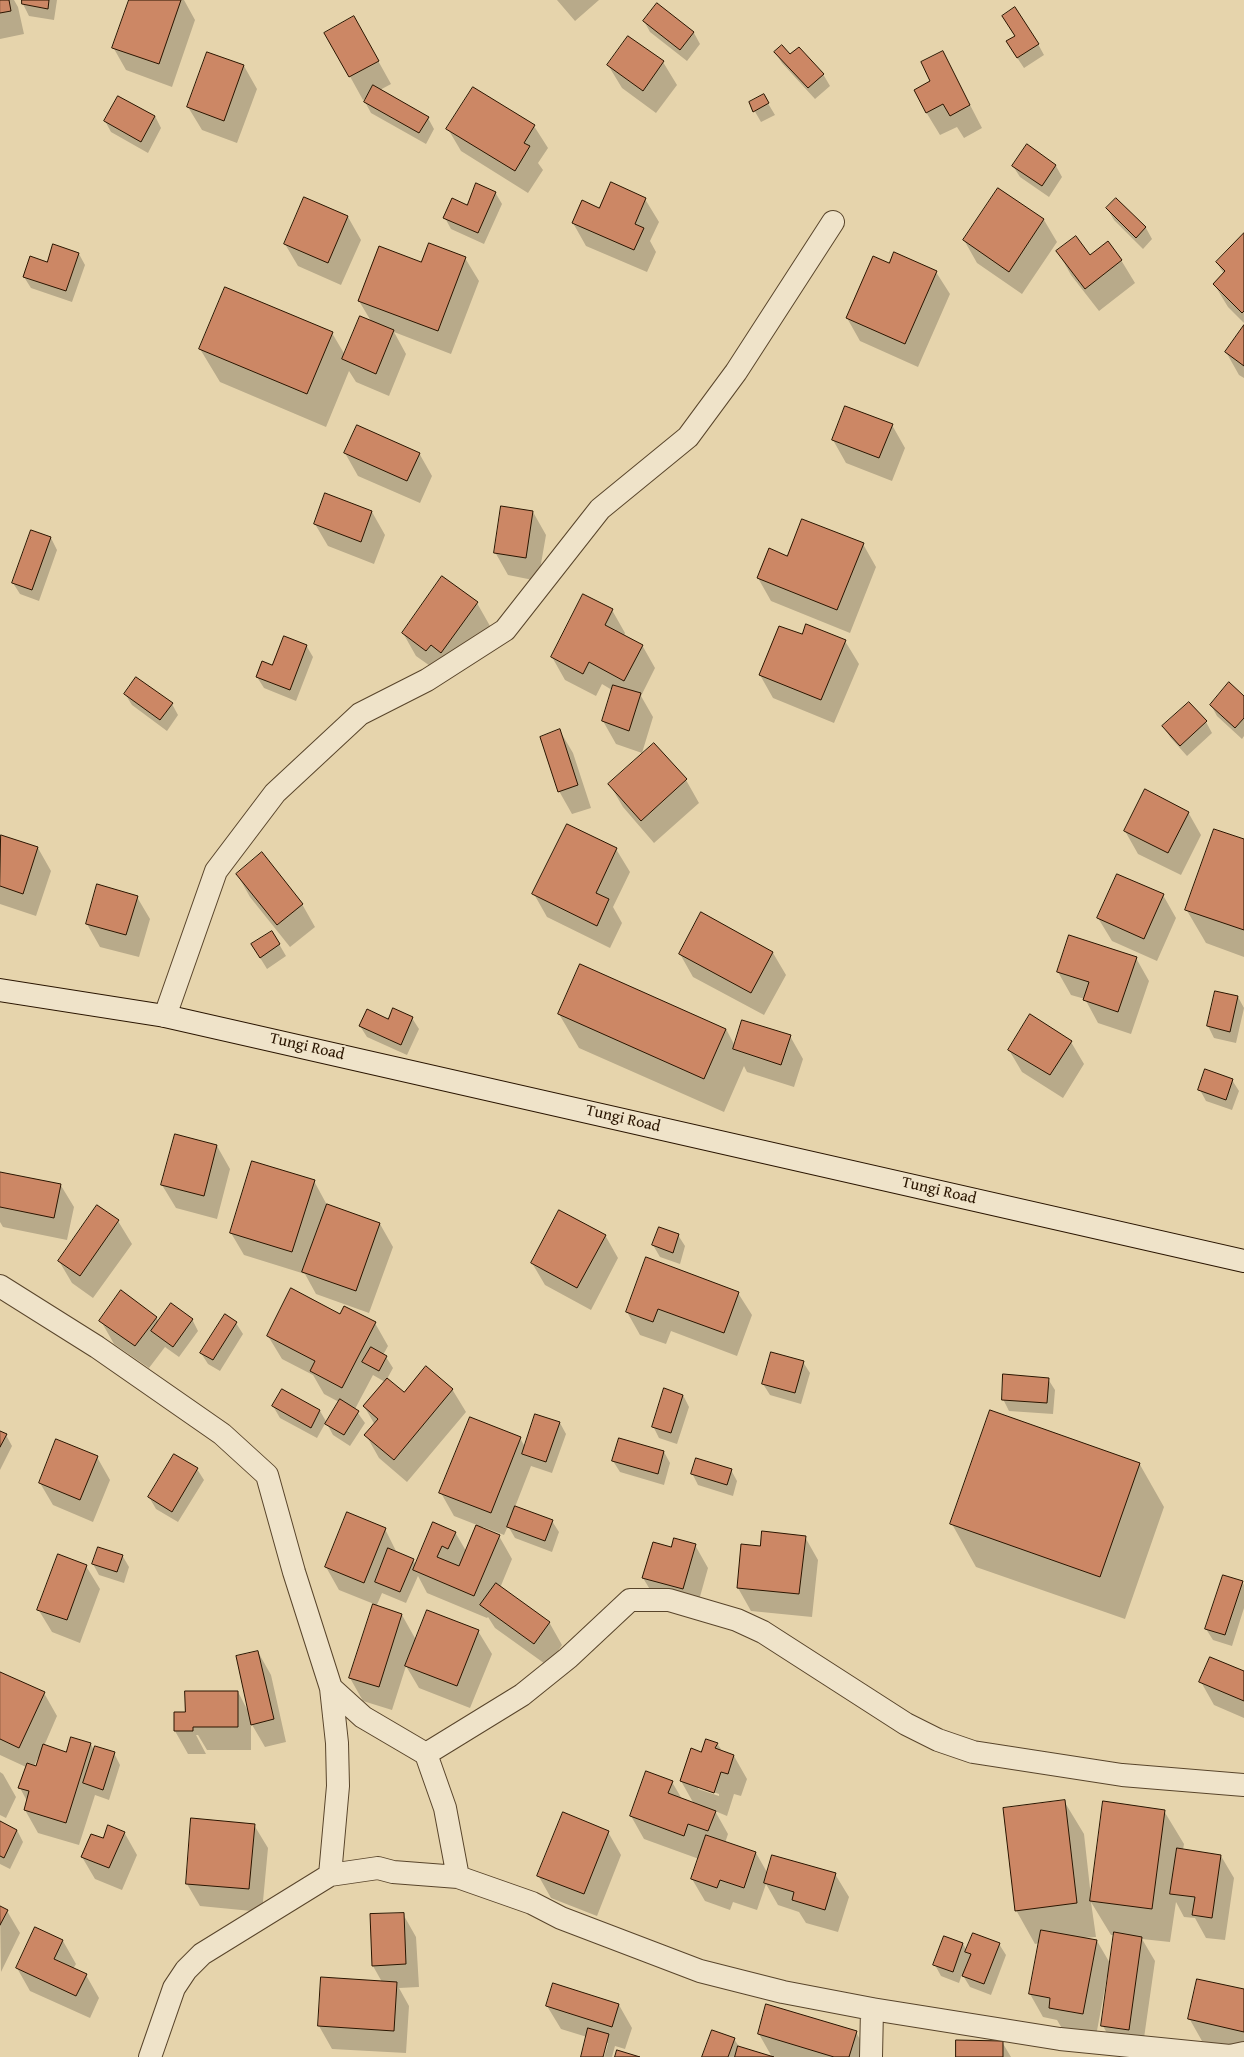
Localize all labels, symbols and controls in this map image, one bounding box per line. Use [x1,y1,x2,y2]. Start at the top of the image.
street label: Tungi Road [268,1029,346,1065]
street label: Tungi Road [584,1101,662,1137]
street label: Tungi Road [900,1173,978,1209]

